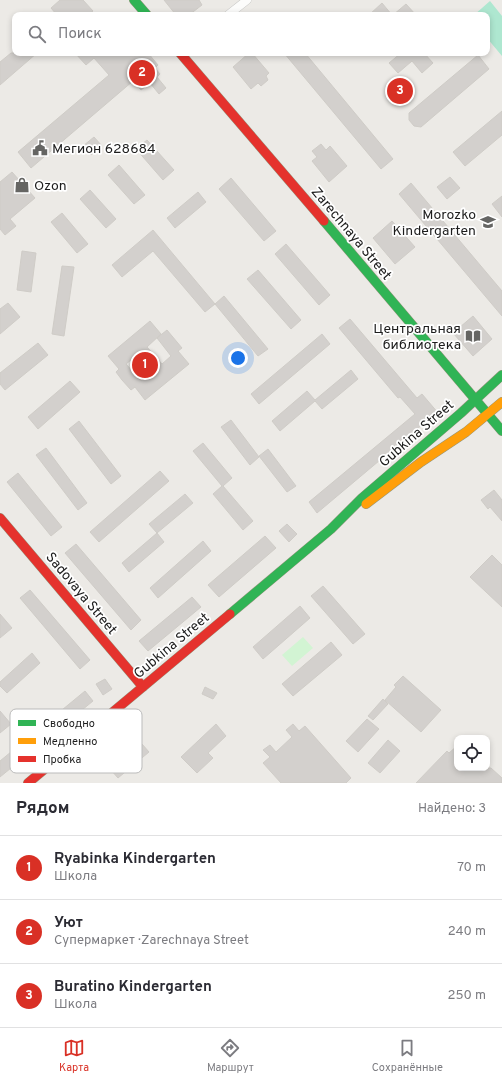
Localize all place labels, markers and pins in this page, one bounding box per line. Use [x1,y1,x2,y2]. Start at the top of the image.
pin: 2 [129,58,155,88]
pin: 3 [387,76,413,106]
public building icon: Мегион 628684 [31,139,49,157]
place label: Мегион 628684 [52,141,156,158]
shop icon: Ozon [13,176,31,194]
place label: Ozon [34,178,67,195]
place label: Morozko Kindergarten [393,207,476,240]
school or university icon: Morozko Kindergarten [479,213,497,231]
place label: Центральная библиотека [373,321,461,354]
library icon: Центральная библиотека [464,327,482,345]
pin: 1 [132,350,158,380]

